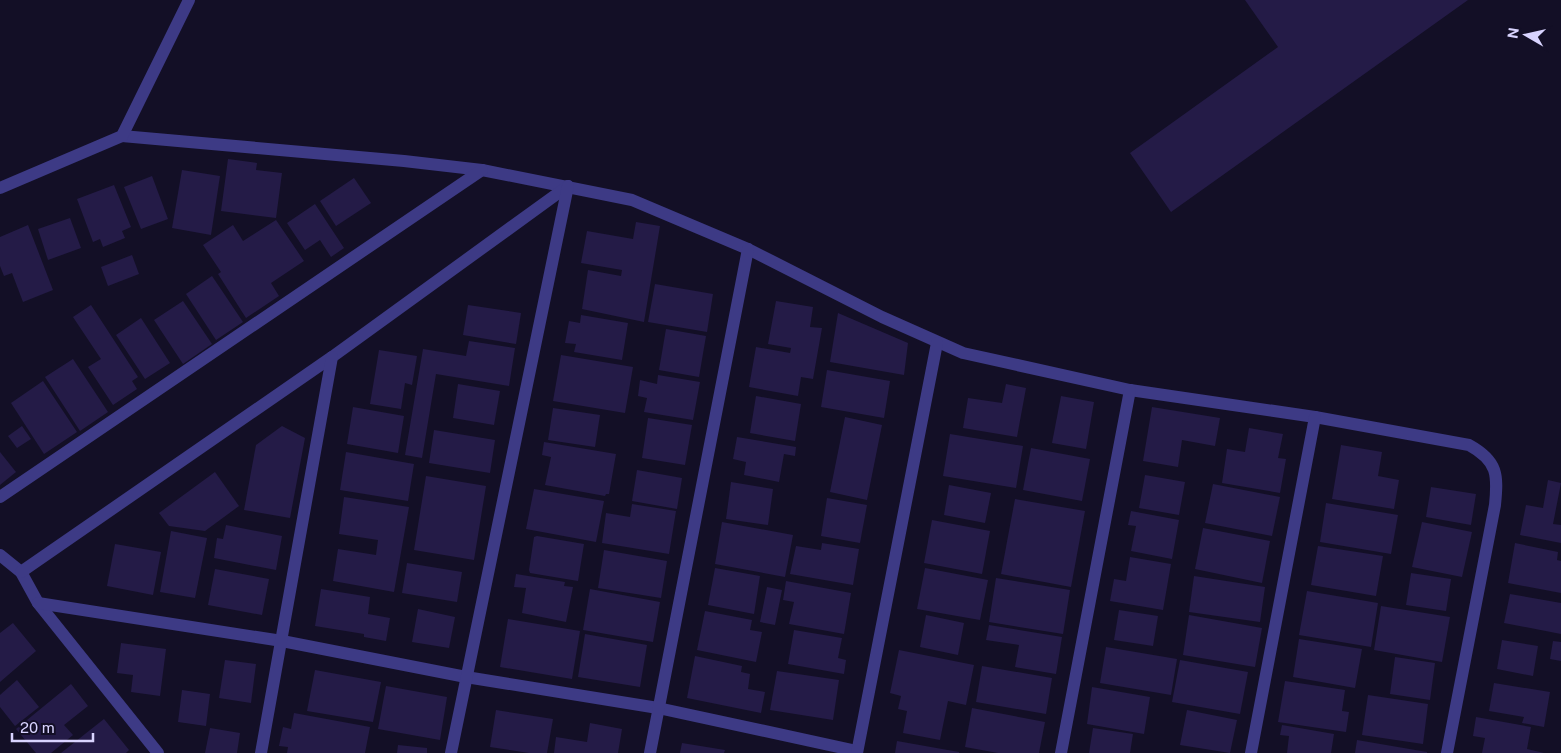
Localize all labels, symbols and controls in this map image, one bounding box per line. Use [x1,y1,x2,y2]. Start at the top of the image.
north arrow [1501,10,1551,60]
text: N [1504,26,1522,40]
scale bar [12,710,94,742]
text: 20 m [20,719,55,736]

